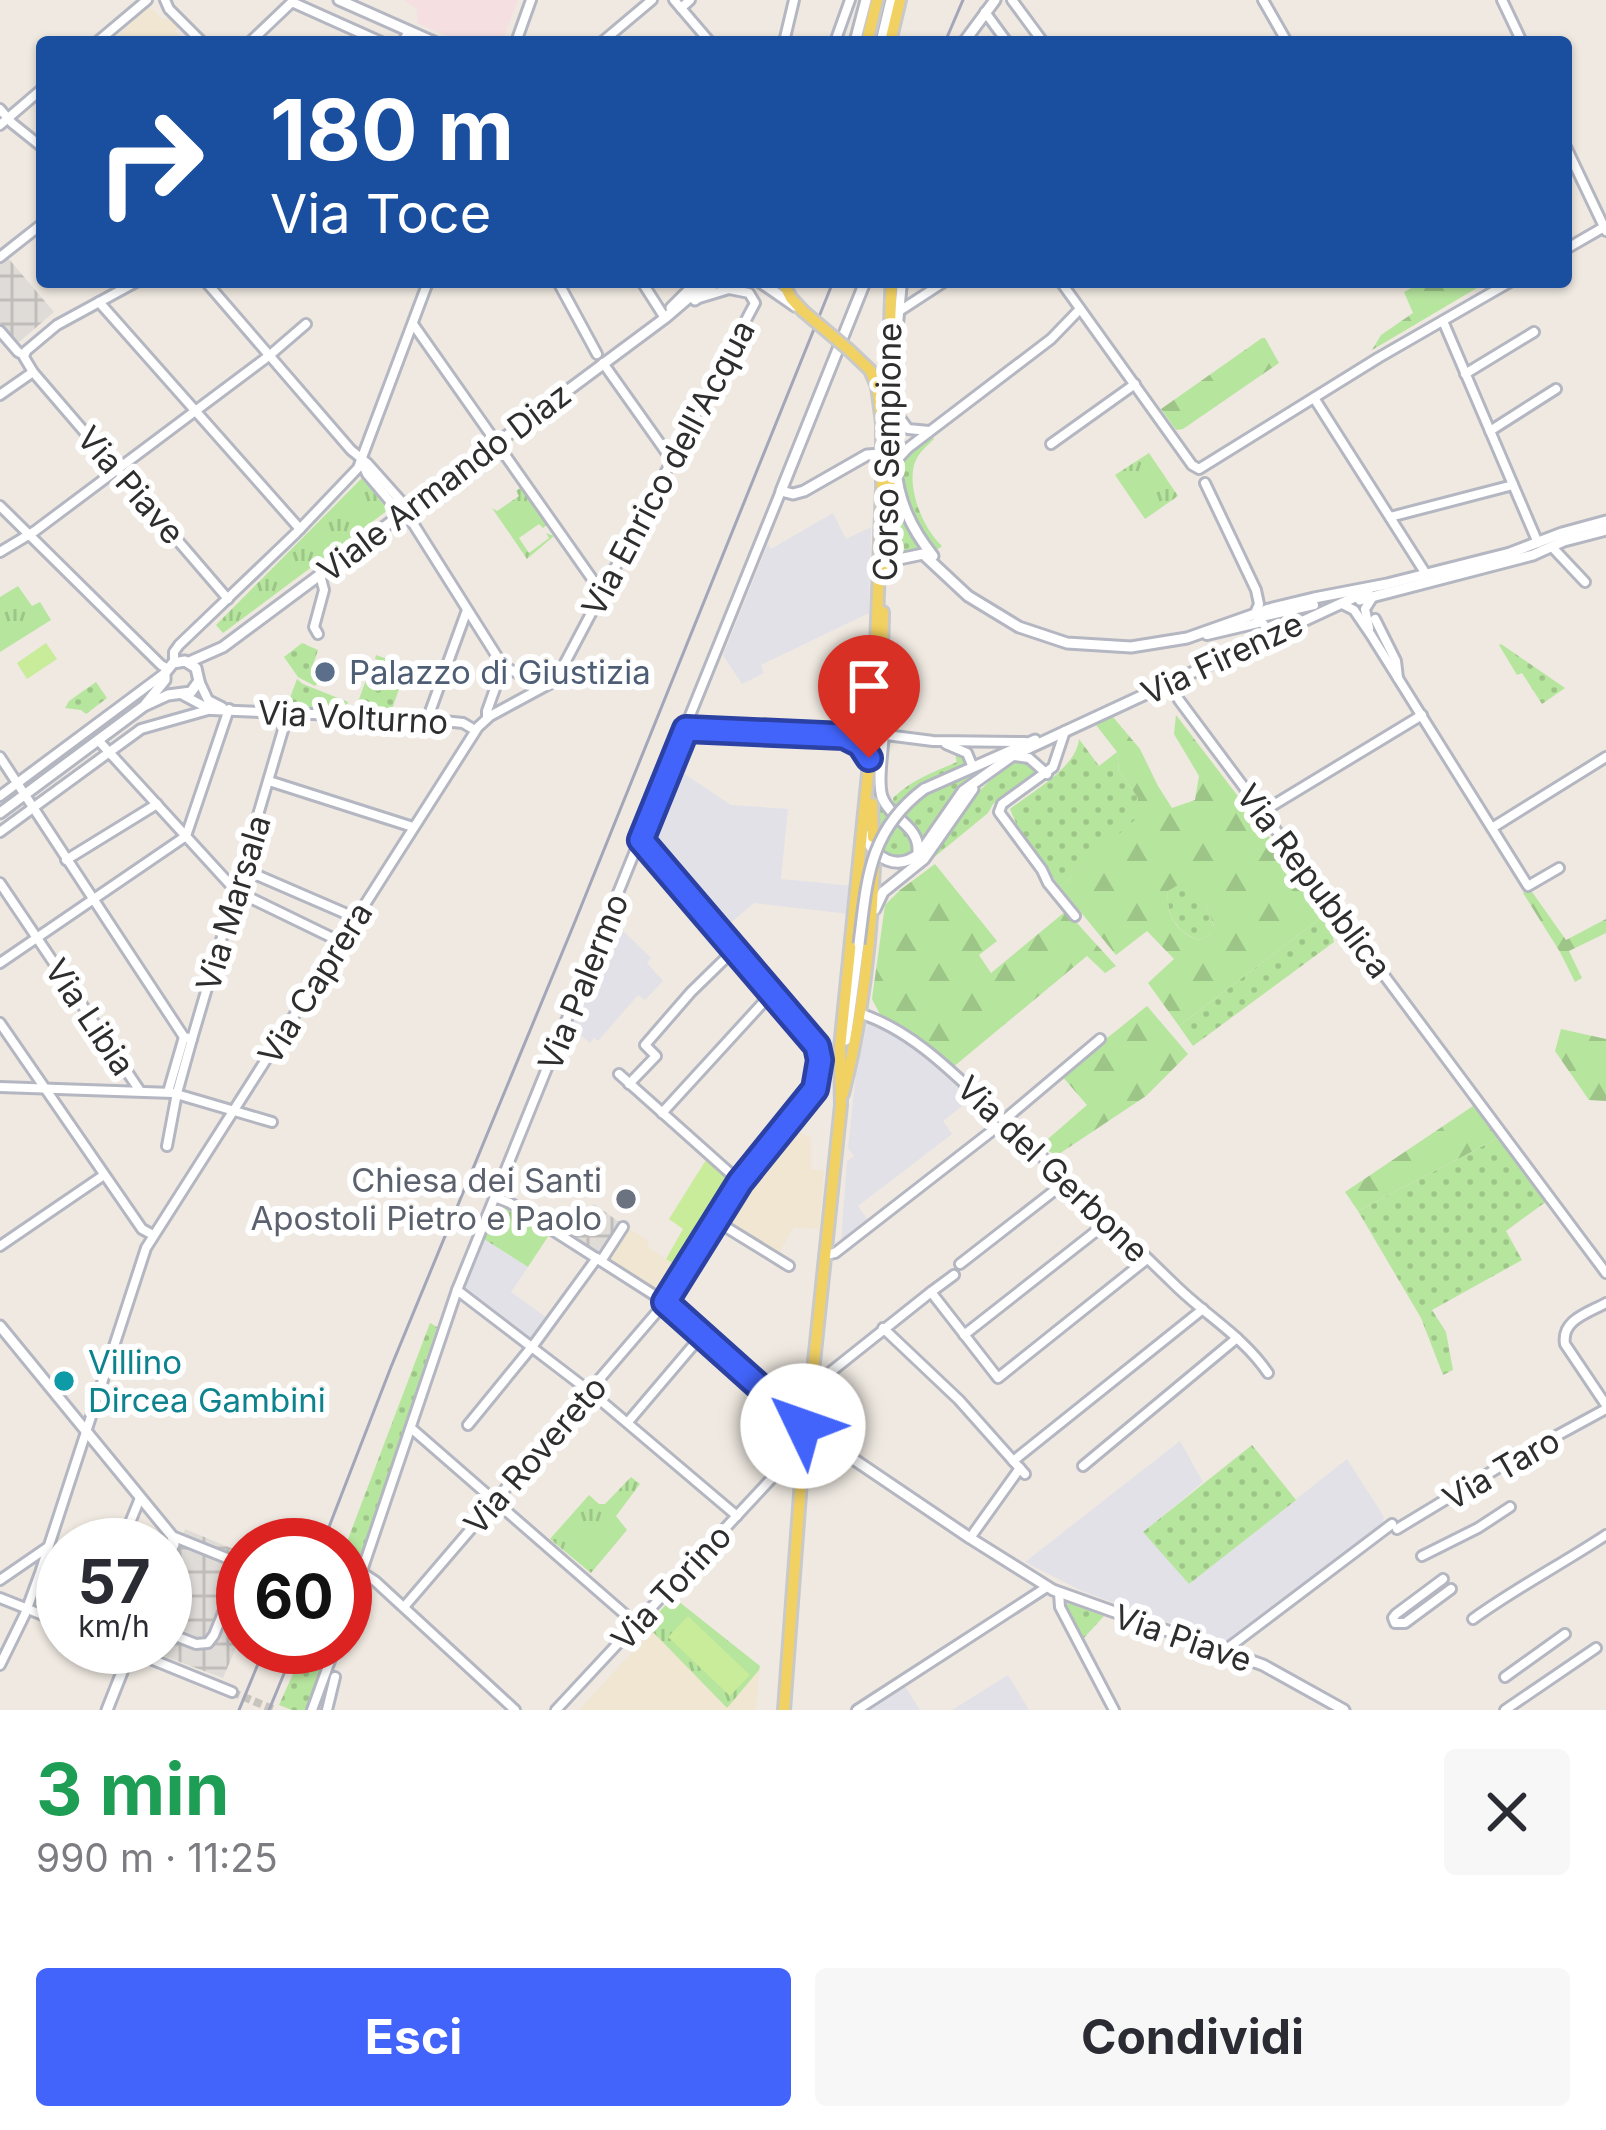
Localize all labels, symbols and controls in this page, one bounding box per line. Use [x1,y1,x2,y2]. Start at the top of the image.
text: 180 m [270,79,514,180]
icon: right [72,84,228,240]
text: Via Toce [270,181,491,246]
street label: Via Enrico dell'Acqua [573,313,763,623]
street label: Corso Sempione [865,322,909,582]
street label: Viale Armando Diaz [310,374,578,590]
street label: Via Piave [69,418,193,552]
street label: Via Firenze [1135,603,1309,713]
pin [818,635,920,758]
place label: Palazzo di Giustizia [349,652,651,692]
icon: arrive [836,653,902,719]
marker: Palazzo di Giustizia [312,659,338,685]
street label: Via Volturno [257,692,449,742]
street label: Via Repubblica [1228,776,1400,986]
street label: Via Marsala [187,810,279,996]
street label: Via Palermo [529,888,637,1076]
street label: Via Caprera [249,895,381,1071]
street label: Via Libia [37,951,143,1083]
street label: Via del Gerbone [949,1067,1157,1271]
place label: Chiesa dei Santi Apostoli Pietro e Paolo [251,1160,602,1238]
marker: Chiesa dei Santi Apostoli Pietro e Paolo [613,1186,639,1212]
place label: Villino Dircea Gambini [88,1342,326,1420]
position arrow [740,1363,866,1489]
marker: Villino Dircea Gambini [51,1368,77,1394]
street label: Via Rovereto [455,1368,615,1542]
street label: Via Taro [1436,1420,1566,1518]
street label: Via Torino [603,1516,739,1658]
speed limit sign: 60 [216,1518,372,1674]
text: 57 [77,1545,151,1617]
street label: Via Piave [1109,1596,1257,1680]
text: km/h [78,1608,150,1644]
text: 3 min [36,1745,230,1832]
button: close [1444,1749,1570,1875]
text: 990 m · 11:25 [36,1834,278,1881]
button: Esci [36,1968,791,2106]
button: Condividi [815,1968,1570,2106]

